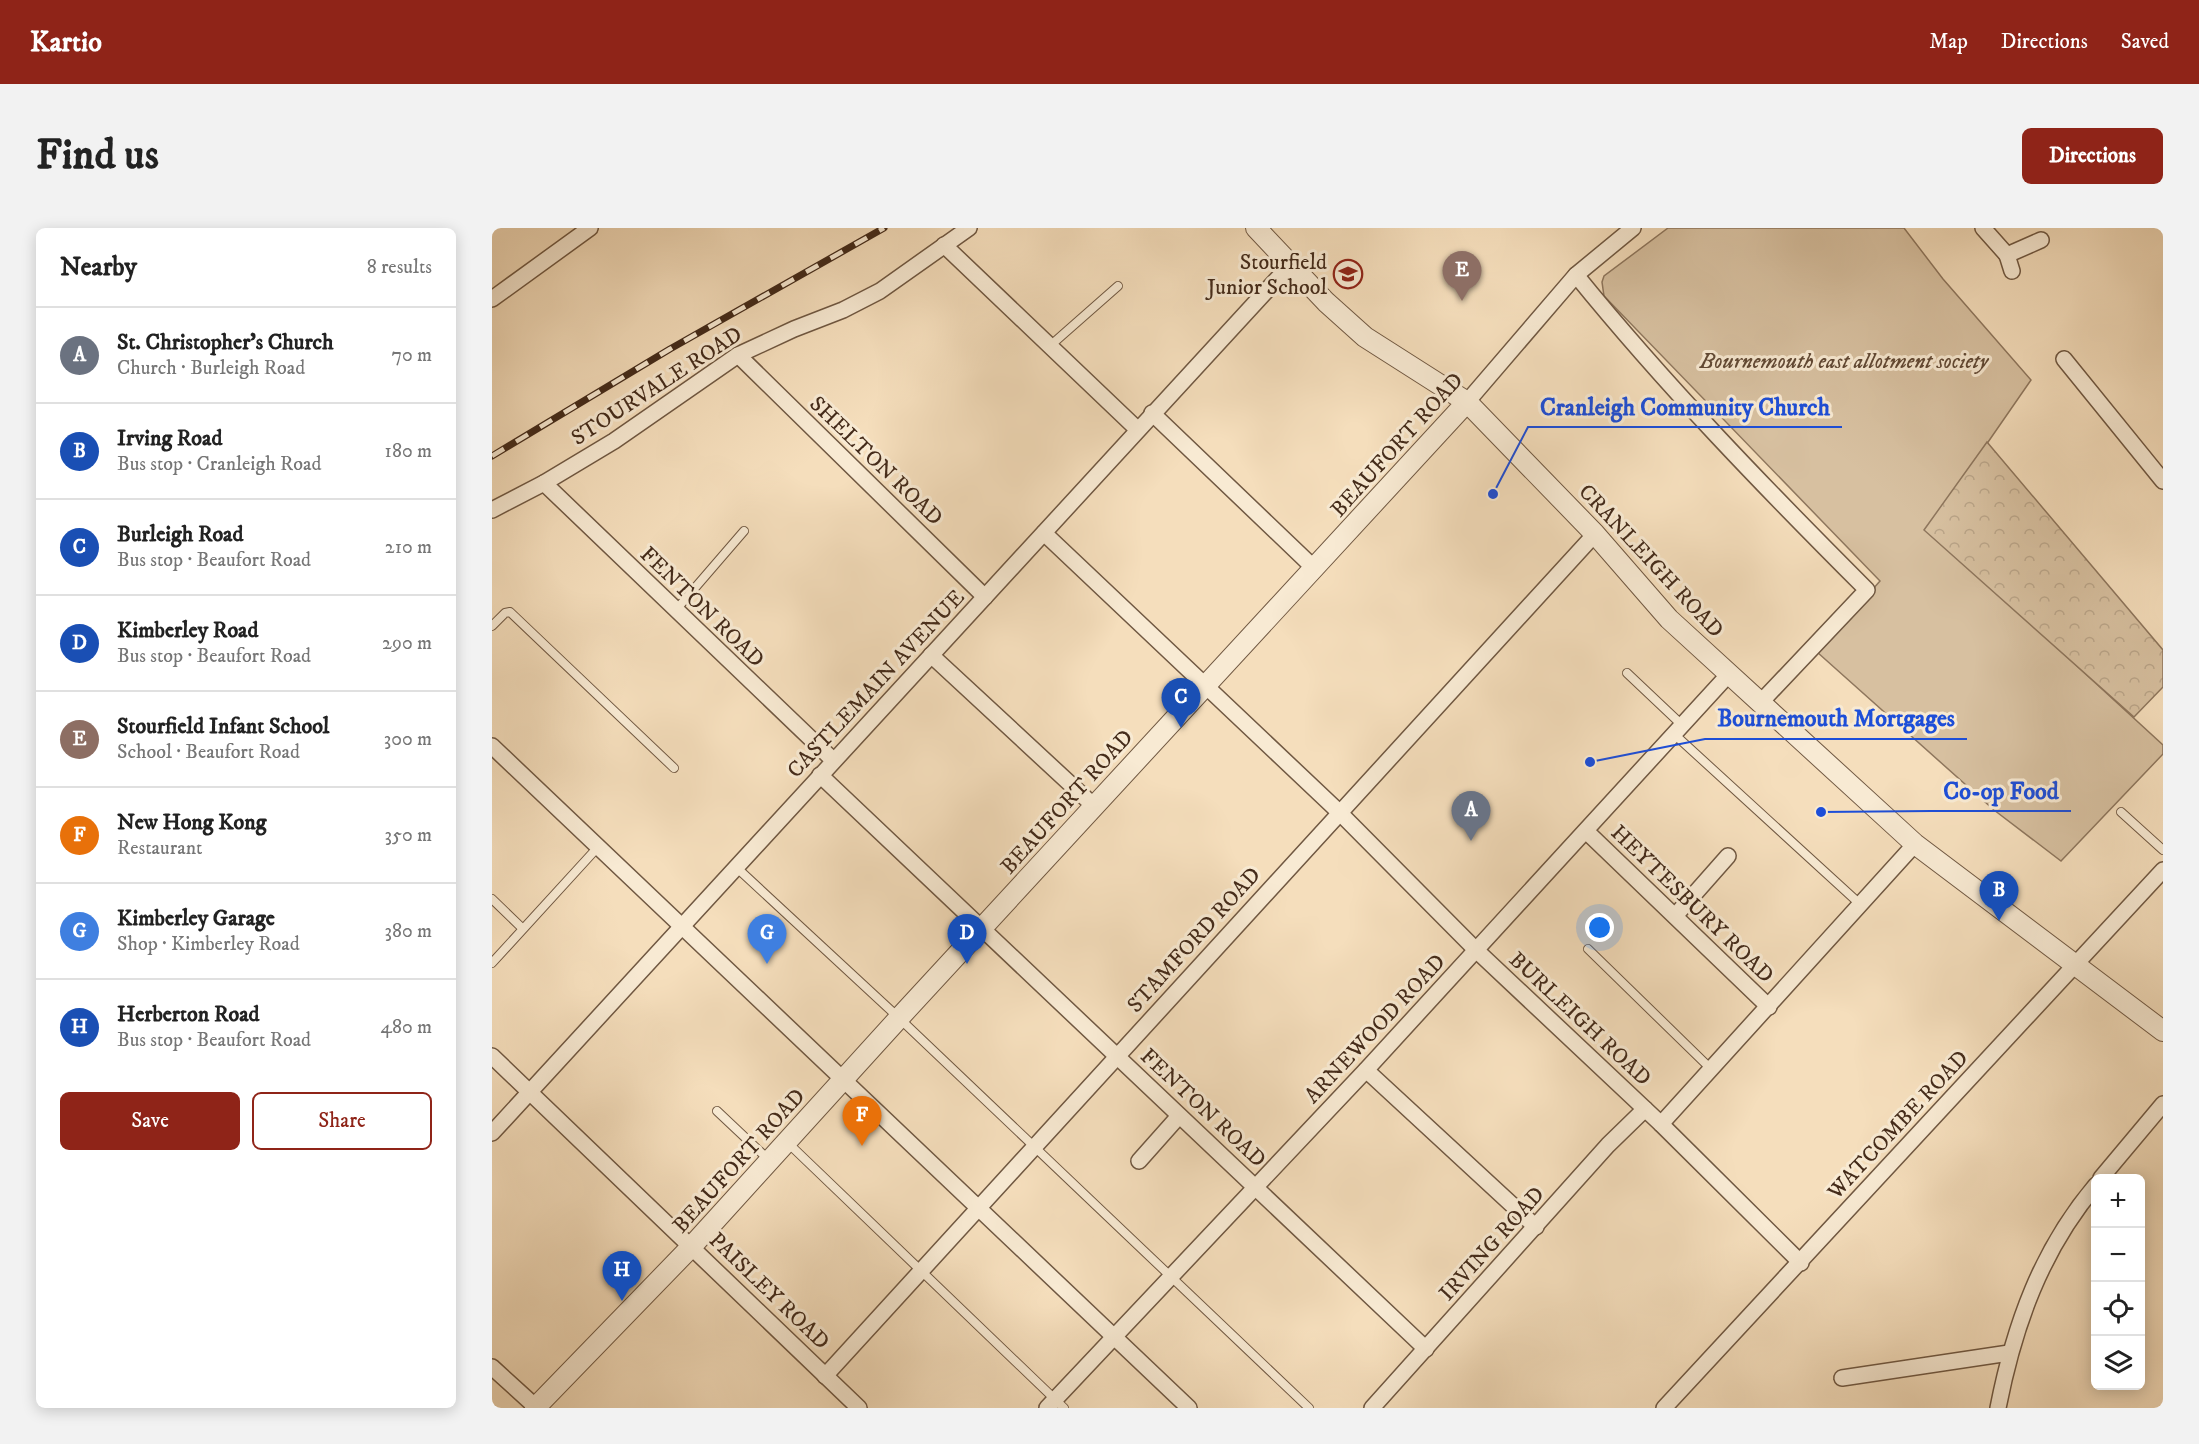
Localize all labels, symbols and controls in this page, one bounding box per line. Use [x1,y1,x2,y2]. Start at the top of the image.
text: Kartio [30,25,102,60]
text: Map [1929,29,1968,55]
text: Directions [2001,29,2088,55]
text: Saved [2121,29,2169,55]
button: Directions [2022,128,2163,184]
text: Find us [36,130,159,182]
place label: Stourfield Junior School [1205,249,1327,301]
text: Nearby [60,251,137,284]
pin: E [1442,251,1482,301]
text: 8 results [367,255,432,280]
school or university icon: Stourfield Junior School [1332,258,1364,290]
street label: STOURVALE ROAD [566,321,747,452]
text: St. Christopher's Church [117,329,334,356]
text: A [73,343,86,368]
text: 70 m [391,343,432,368]
park label: Bournemouth east allotment society [1699,348,1990,375]
text: Church · Burleigh Road [117,356,305,381]
street label: BEAUFORT ROAD [1325,367,1469,523]
callout: Cranleigh Community Church [1528,385,1842,427]
street label: SHELTON ROAD [804,391,948,532]
text: Cranleigh Community Church [1540,393,1830,423]
text: Irving Road [117,425,222,452]
text: B [73,439,86,464]
text: 180 m [385,439,432,464]
text: Bus stop · Cranleigh Road [117,452,321,477]
street label: CRANLEIGH ROAD [1573,479,1729,644]
text: Burleigh Road [117,521,243,548]
text: C [73,535,86,560]
text: 210 m [385,535,432,560]
street label: FENTON ROAD [634,541,770,673]
text: Bus stop · Beaufort Road [117,548,311,573]
street label: CASTLEMAIN AVENUE [782,584,970,784]
text: Kimberley Road [117,617,258,644]
text: D [72,631,87,656]
text: 290 m [382,631,432,656]
text: Bus stop · Beaufort Road [117,644,311,669]
pin: C [1162,678,1200,728]
callout: Bournemouth Mortgages [1705,697,1967,739]
text: Bournemouth Mortgages [1717,704,1955,734]
text: Stourfield Infant School [117,713,329,740]
street label: BEAUFORT ROAD [995,724,1139,880]
text: E [72,727,87,752]
text: 300 m [384,727,432,752]
text: School · Beaufort Road [117,740,300,765]
callout: Co-op Food [1931,769,2071,811]
text: Co-op Food [1943,777,2060,807]
pin: A [1452,792,1490,841]
text: New Hong Kong [117,809,266,836]
street label: HEYTESBURY ROAD [1605,819,1779,989]
text: F [73,823,86,848]
text: 350 m [385,823,432,848]
text: Restaurant [117,836,202,861]
street label: STAMFORD ROAD [1122,862,1267,1018]
pin: B [1980,872,2018,921]
text: Kimberley Garage [117,905,275,932]
your location [1585,913,1614,942]
pin: G [748,914,786,964]
pin: D [948,914,986,964]
text: G [73,919,86,944]
text: 380 m [384,919,432,944]
text: Shop · Kimberley Road [117,932,300,957]
street label: BURLEIGH ROAD [1503,946,1657,1092]
street label: ARNEWOOD ROAD [1299,949,1451,1109]
text: Herberton Road [117,1001,260,1028]
text: H [71,1015,88,1040]
text: 480 m [380,1015,432,1040]
text: Bus stop · Beaufort Road [117,1028,311,1053]
street label: FENTON ROAD [1134,1043,1271,1173]
street label: WATCOMBE ROAD [1821,1045,1974,1206]
street label: BEAUFORT ROAD [667,1083,811,1239]
button: Save [60,1092,240,1150]
button: Share [252,1092,432,1150]
pin: F [842,1096,881,1146]
map controls [2091,1174,2145,1390]
button: + [2091,1174,2145,1228]
street label: IRVING ROAD [1434,1181,1550,1307]
street label: PAISLEY ROAD [703,1227,835,1355]
button: − [2091,1228,2145,1282]
pin: H [602,1252,642,1301]
button: locate [2091,1282,2145,1336]
button: layers [2091,1336,2145,1390]

